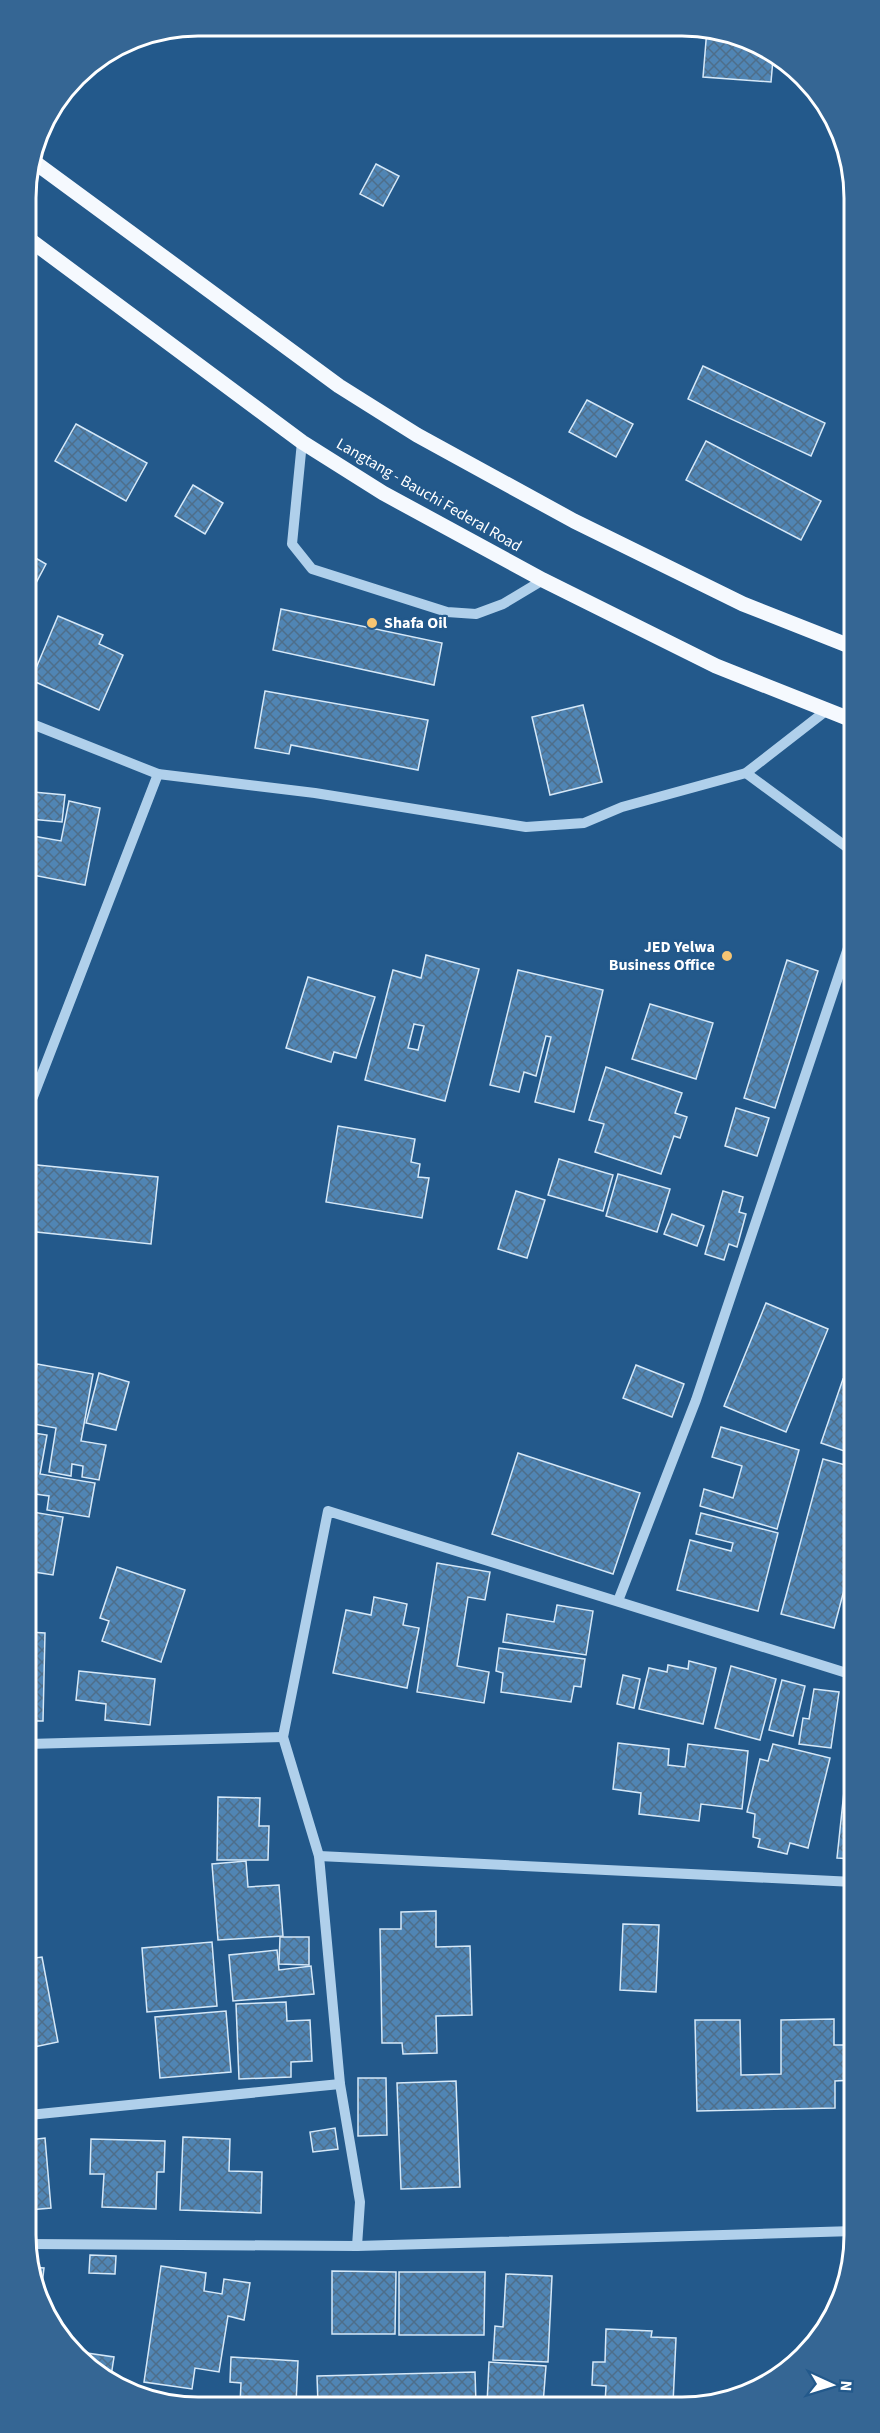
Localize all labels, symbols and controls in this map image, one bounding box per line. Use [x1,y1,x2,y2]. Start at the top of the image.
street label: Langtang - Bauchi Federal Road [332,433,526,557]
place label: Shafa Oil [384,612,448,634]
marker: Shafa Oil [365,616,379,630]
place label: JED Yelwa Business Office [609,936,715,976]
marker: JED Yelwa Business Office [720,949,734,963]
north arrow [802,2355,862,2415]
text: N [835,2380,857,2392]

